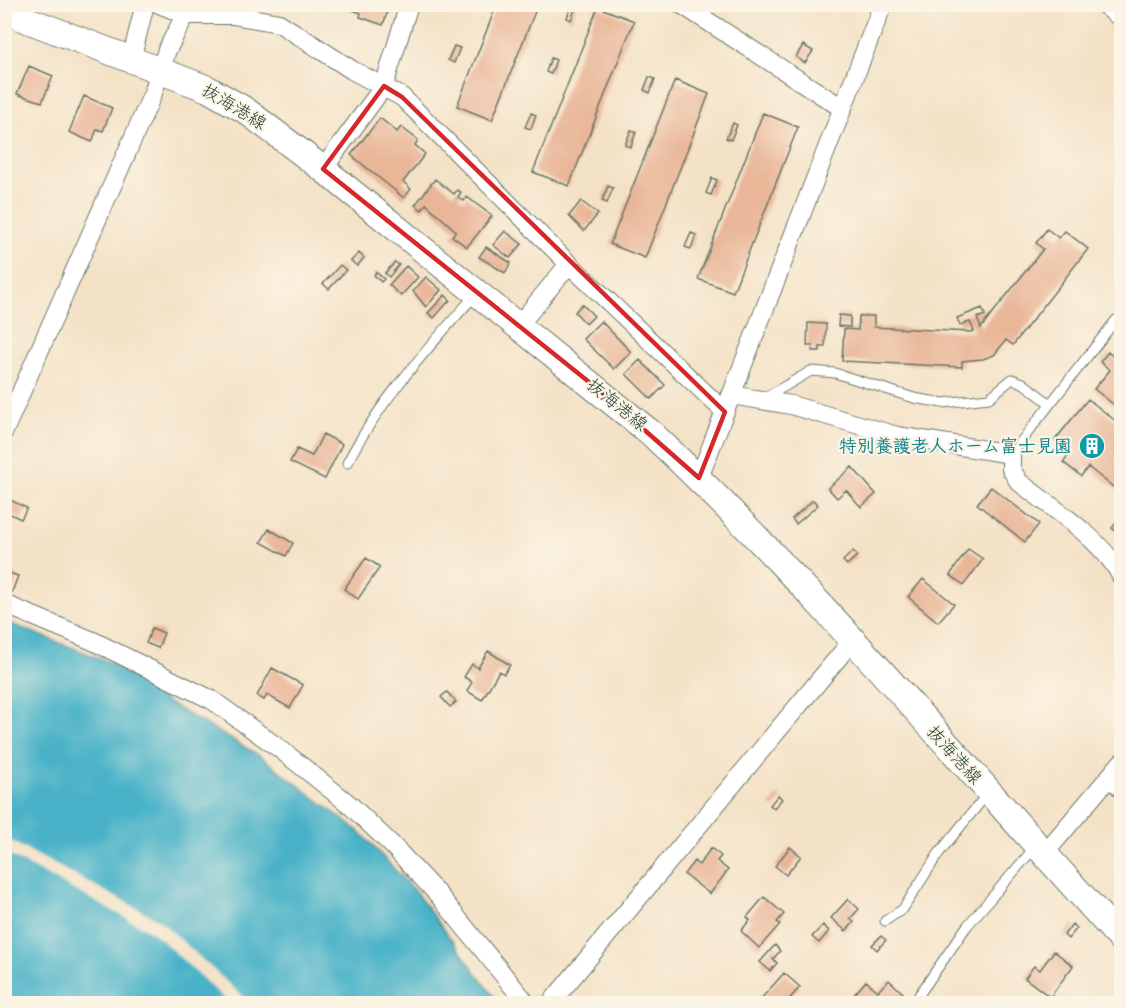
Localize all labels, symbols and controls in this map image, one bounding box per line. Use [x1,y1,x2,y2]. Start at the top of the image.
street label: 抜海港線 [197,78,271,136]
street label: 抜海港線 [581,373,653,437]
building icon: 特別養護老人ホーム富士見園 [1077,431,1107,461]
place label: 特別養護老人ホーム富士見園 [839,434,1072,459]
street label: 抜海港線 [921,720,987,790]

